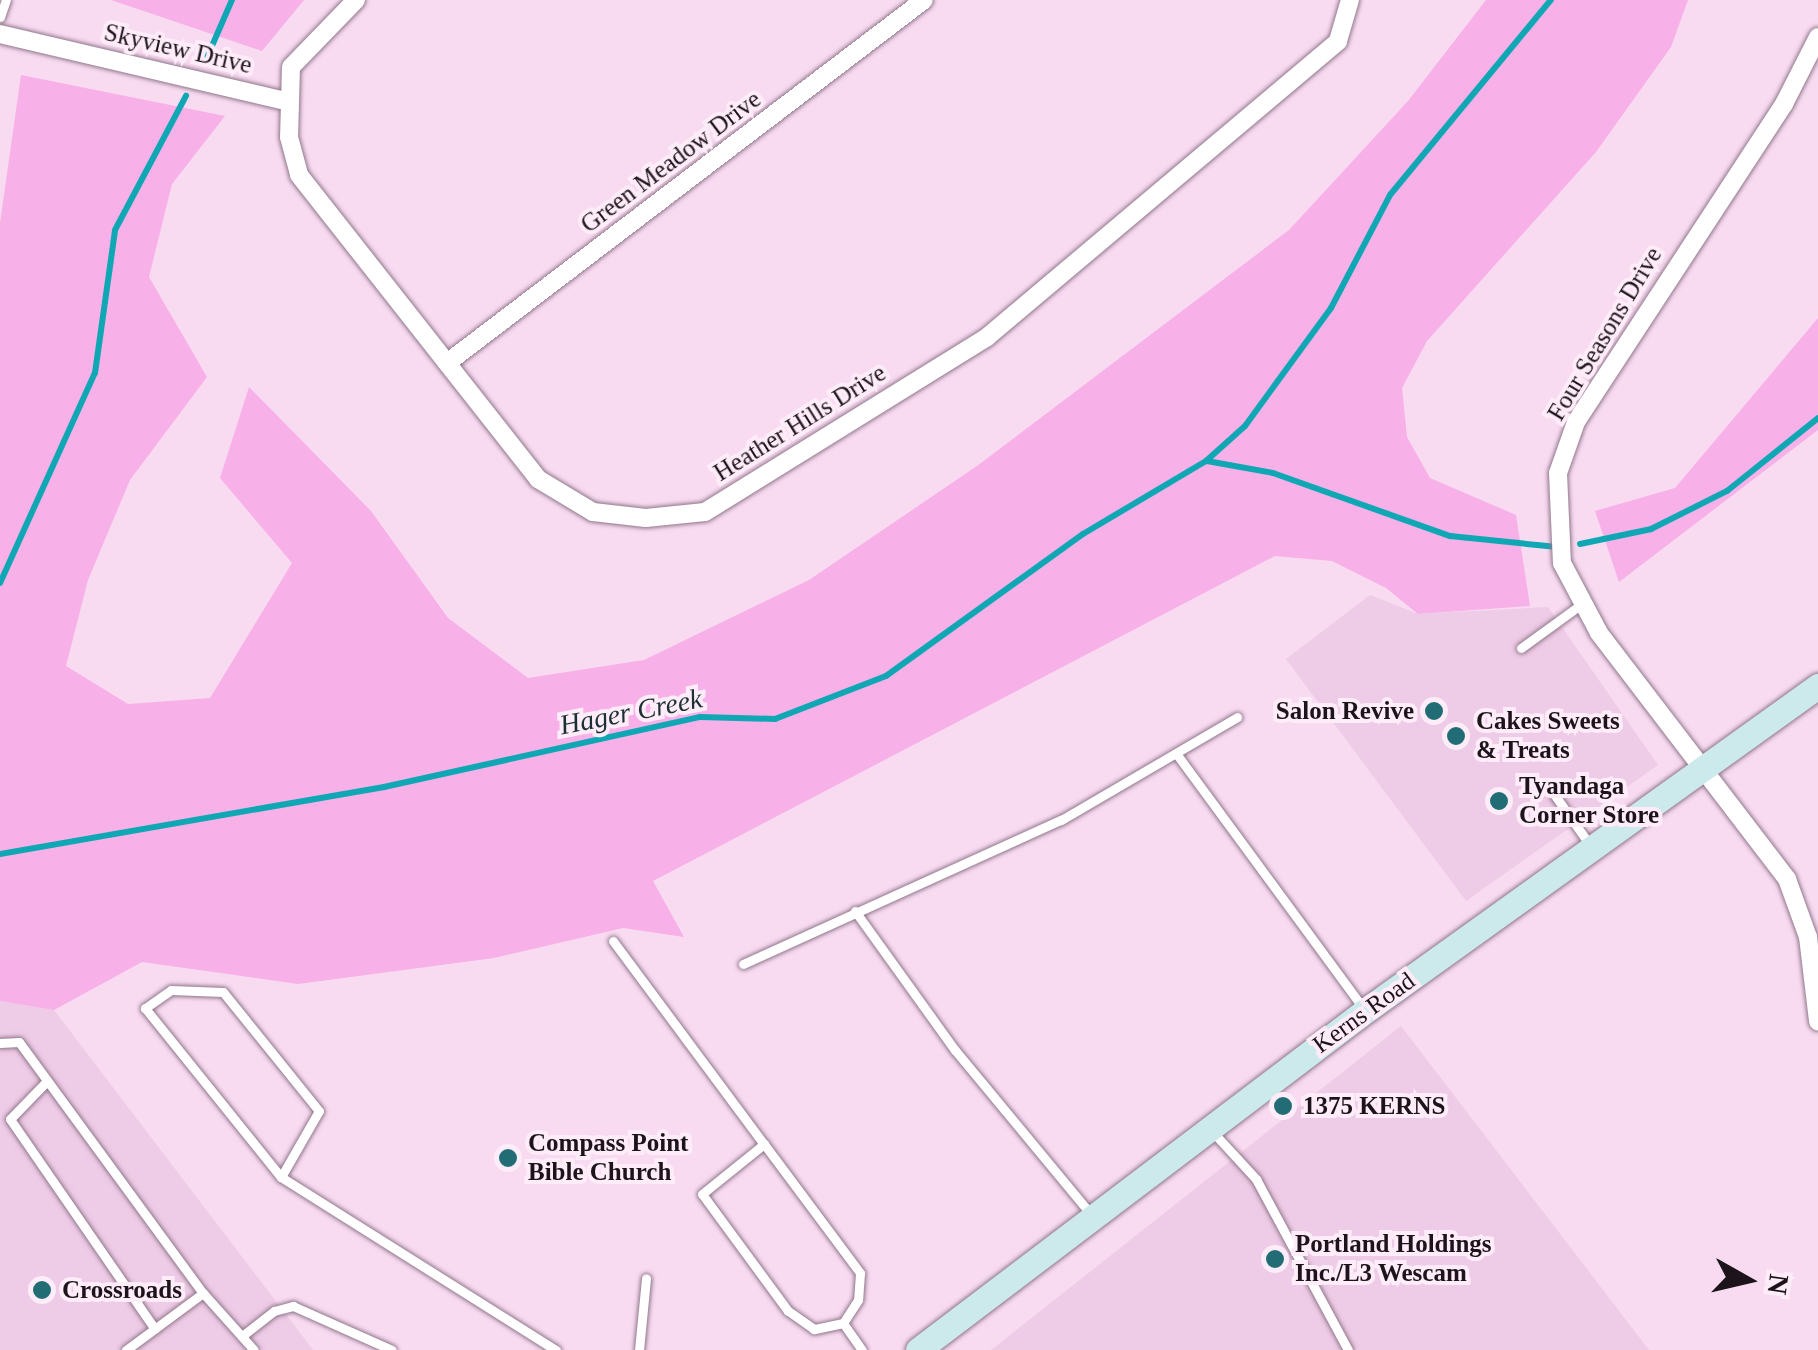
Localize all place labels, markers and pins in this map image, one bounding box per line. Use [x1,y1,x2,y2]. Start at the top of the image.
place label: Salon Revive [1276,696,1414,726]
marker: Salon Revive [1423,700,1445,722]
place label: Cakes Sweets & Treats [1476,707,1620,766]
marker: Cakes Sweets & Treats [1445,725,1467,747]
place label: Tyandaga Corner Store [1519,772,1659,831]
marker: Tyandaga Corner Store [1488,790,1510,812]
place label: 1375 KERNS [1303,1091,1445,1121]
marker: 1375 KERNS [1272,1095,1294,1117]
place label: Compass Point Bible Church [528,1129,688,1188]
marker: Compass Point Bible Church [497,1147,519,1169]
place label: Portland Holdings Inc./L3 Wescam [1295,1230,1492,1289]
marker: Portland Holdings Inc./L3 Wescam [1264,1248,1286,1270]
place label: Crossroads [62,1275,182,1305]
marker: Crossroads [31,1279,53,1301]

